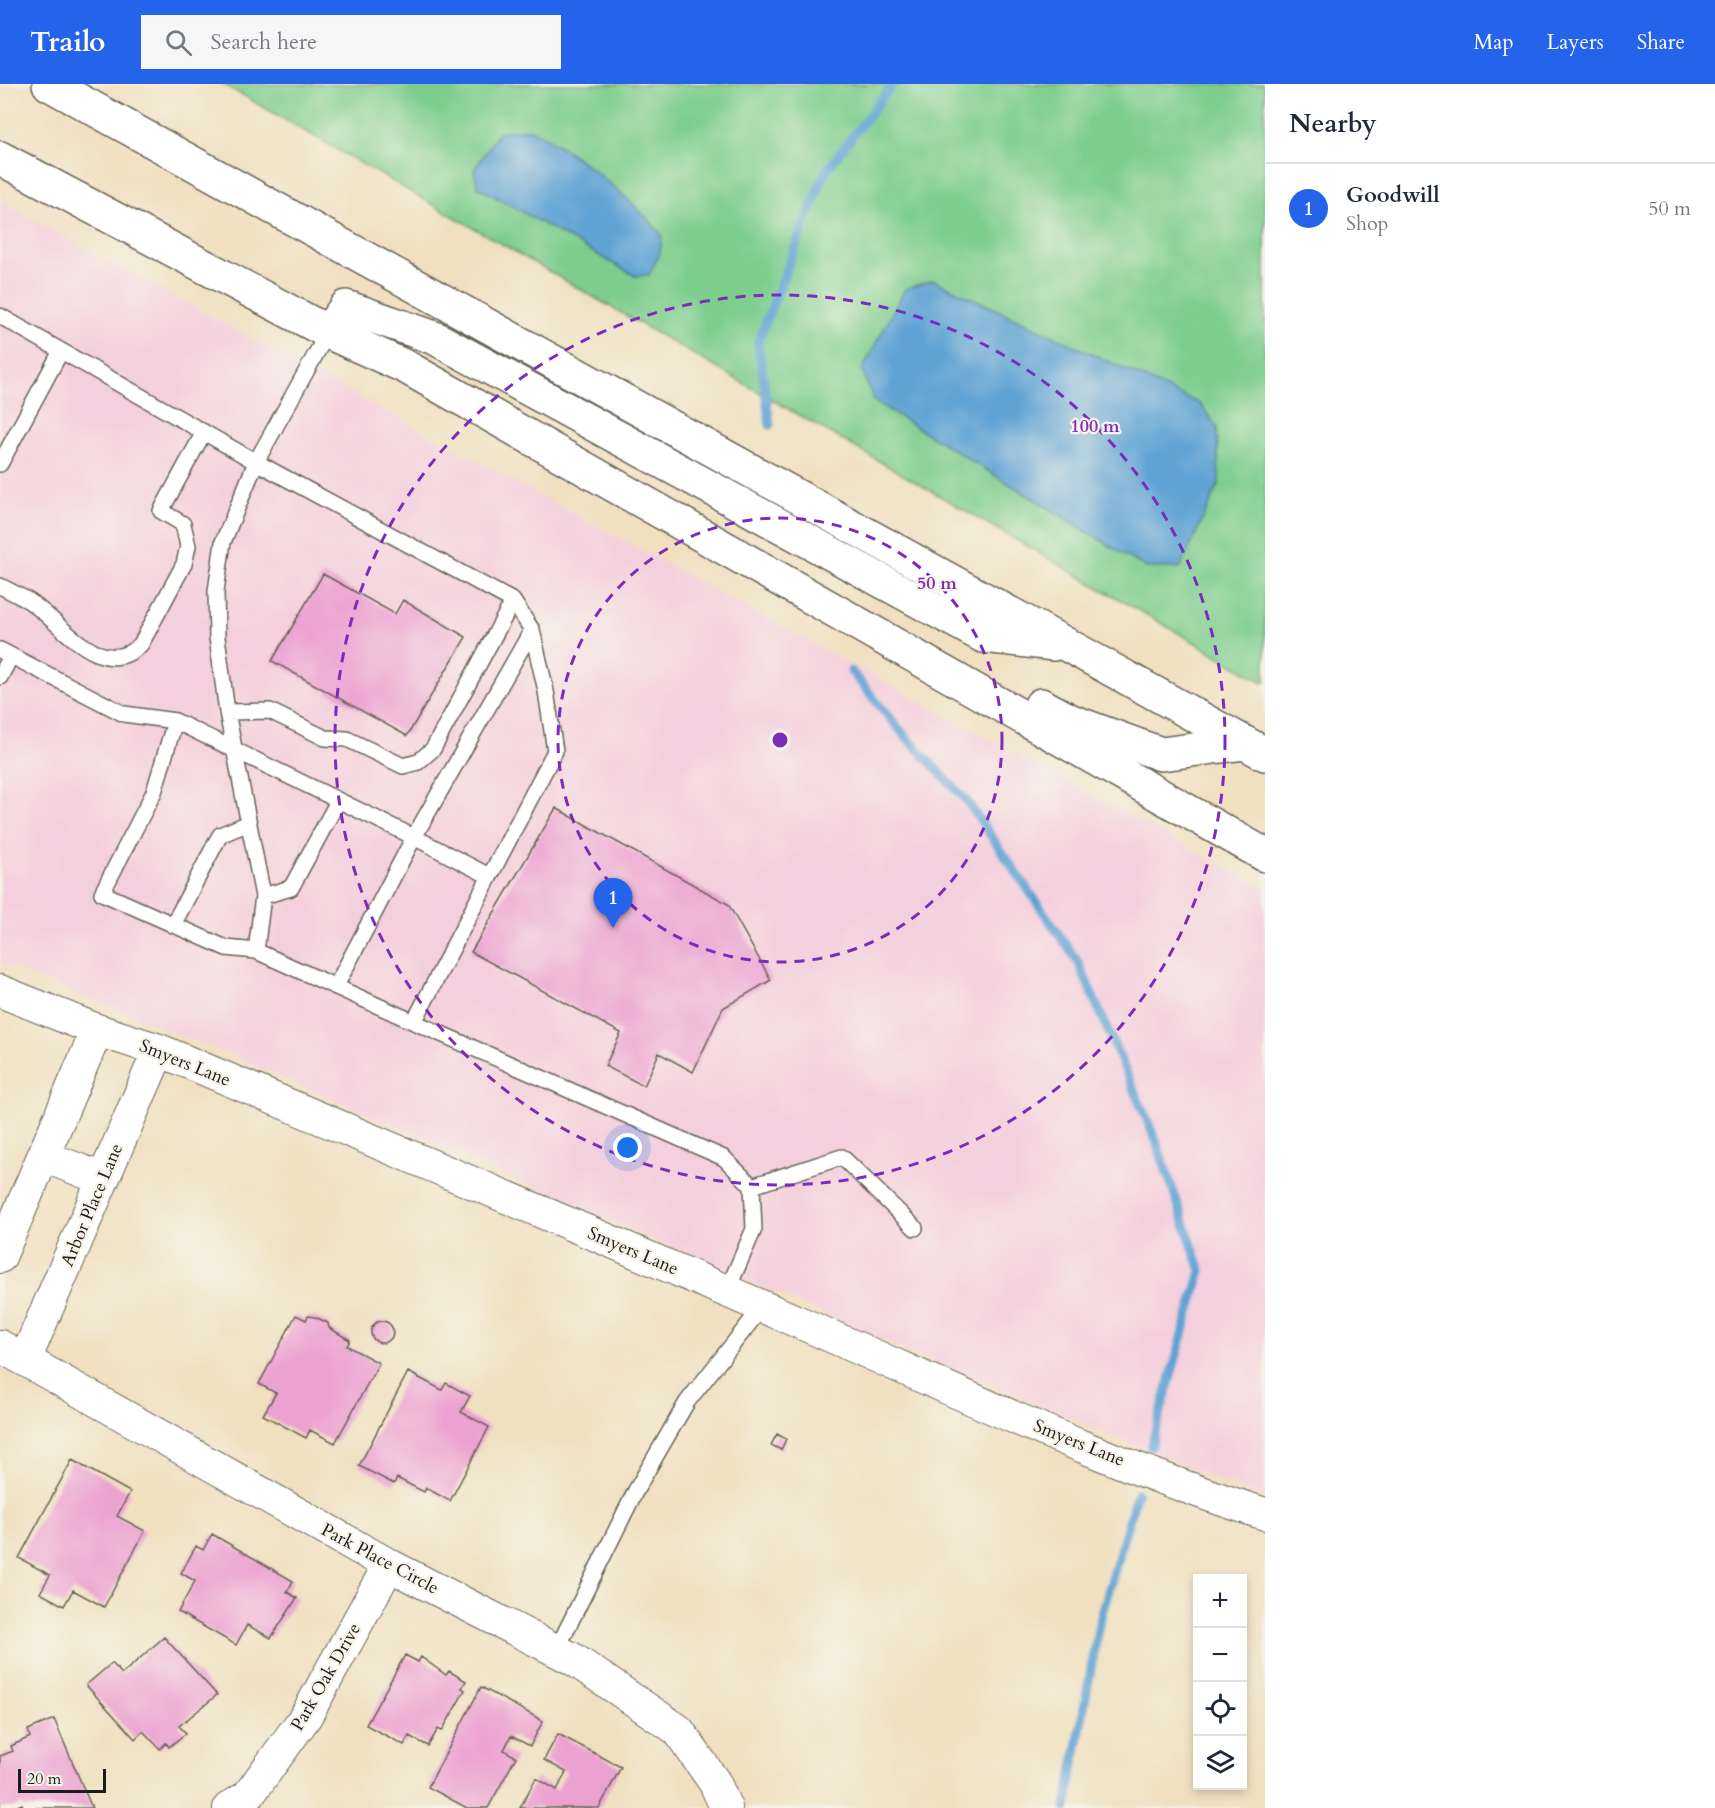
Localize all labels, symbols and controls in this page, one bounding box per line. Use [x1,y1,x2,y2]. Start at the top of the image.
search box [141,15,561,69]
text: Trailo [30,23,105,61]
icon: search [162,26,195,59]
text: Search here [210,27,317,57]
text: Map [1474,28,1514,57]
text: Layers [1547,28,1604,57]
text: Share [1637,28,1685,57]
text: Nearby [1289,106,1377,141]
text: Goodwill [1346,180,1440,210]
text: 1 [1303,195,1314,222]
text: 50 m [1648,195,1691,222]
text: Shop [1346,210,1388,237]
text: 100 m [1070,414,1120,439]
text: 50 m [917,571,957,596]
centre of rings [770,730,790,750]
pin: 1 [594,878,632,928]
street label: Smyers Lane [136,1033,234,1093]
your location [613,1133,642,1162]
street label: Arbor Place Lane [55,1140,129,1270]
street label: Smyers Lane [584,1221,682,1281]
street label: Smyers Lane [1030,1413,1128,1473]
street label: Park Place Circle [317,1517,443,1601]
map controls [1193,1574,1247,1790]
button: + [1193,1574,1247,1628]
street label: Park Oak Drive [285,1618,367,1736]
button: − [1193,1628,1247,1682]
button: locate [1193,1682,1247,1736]
button: layers [1193,1736,1247,1790]
scale bar [18,1766,106,1794]
text: 20 m [27,1768,61,1790]

